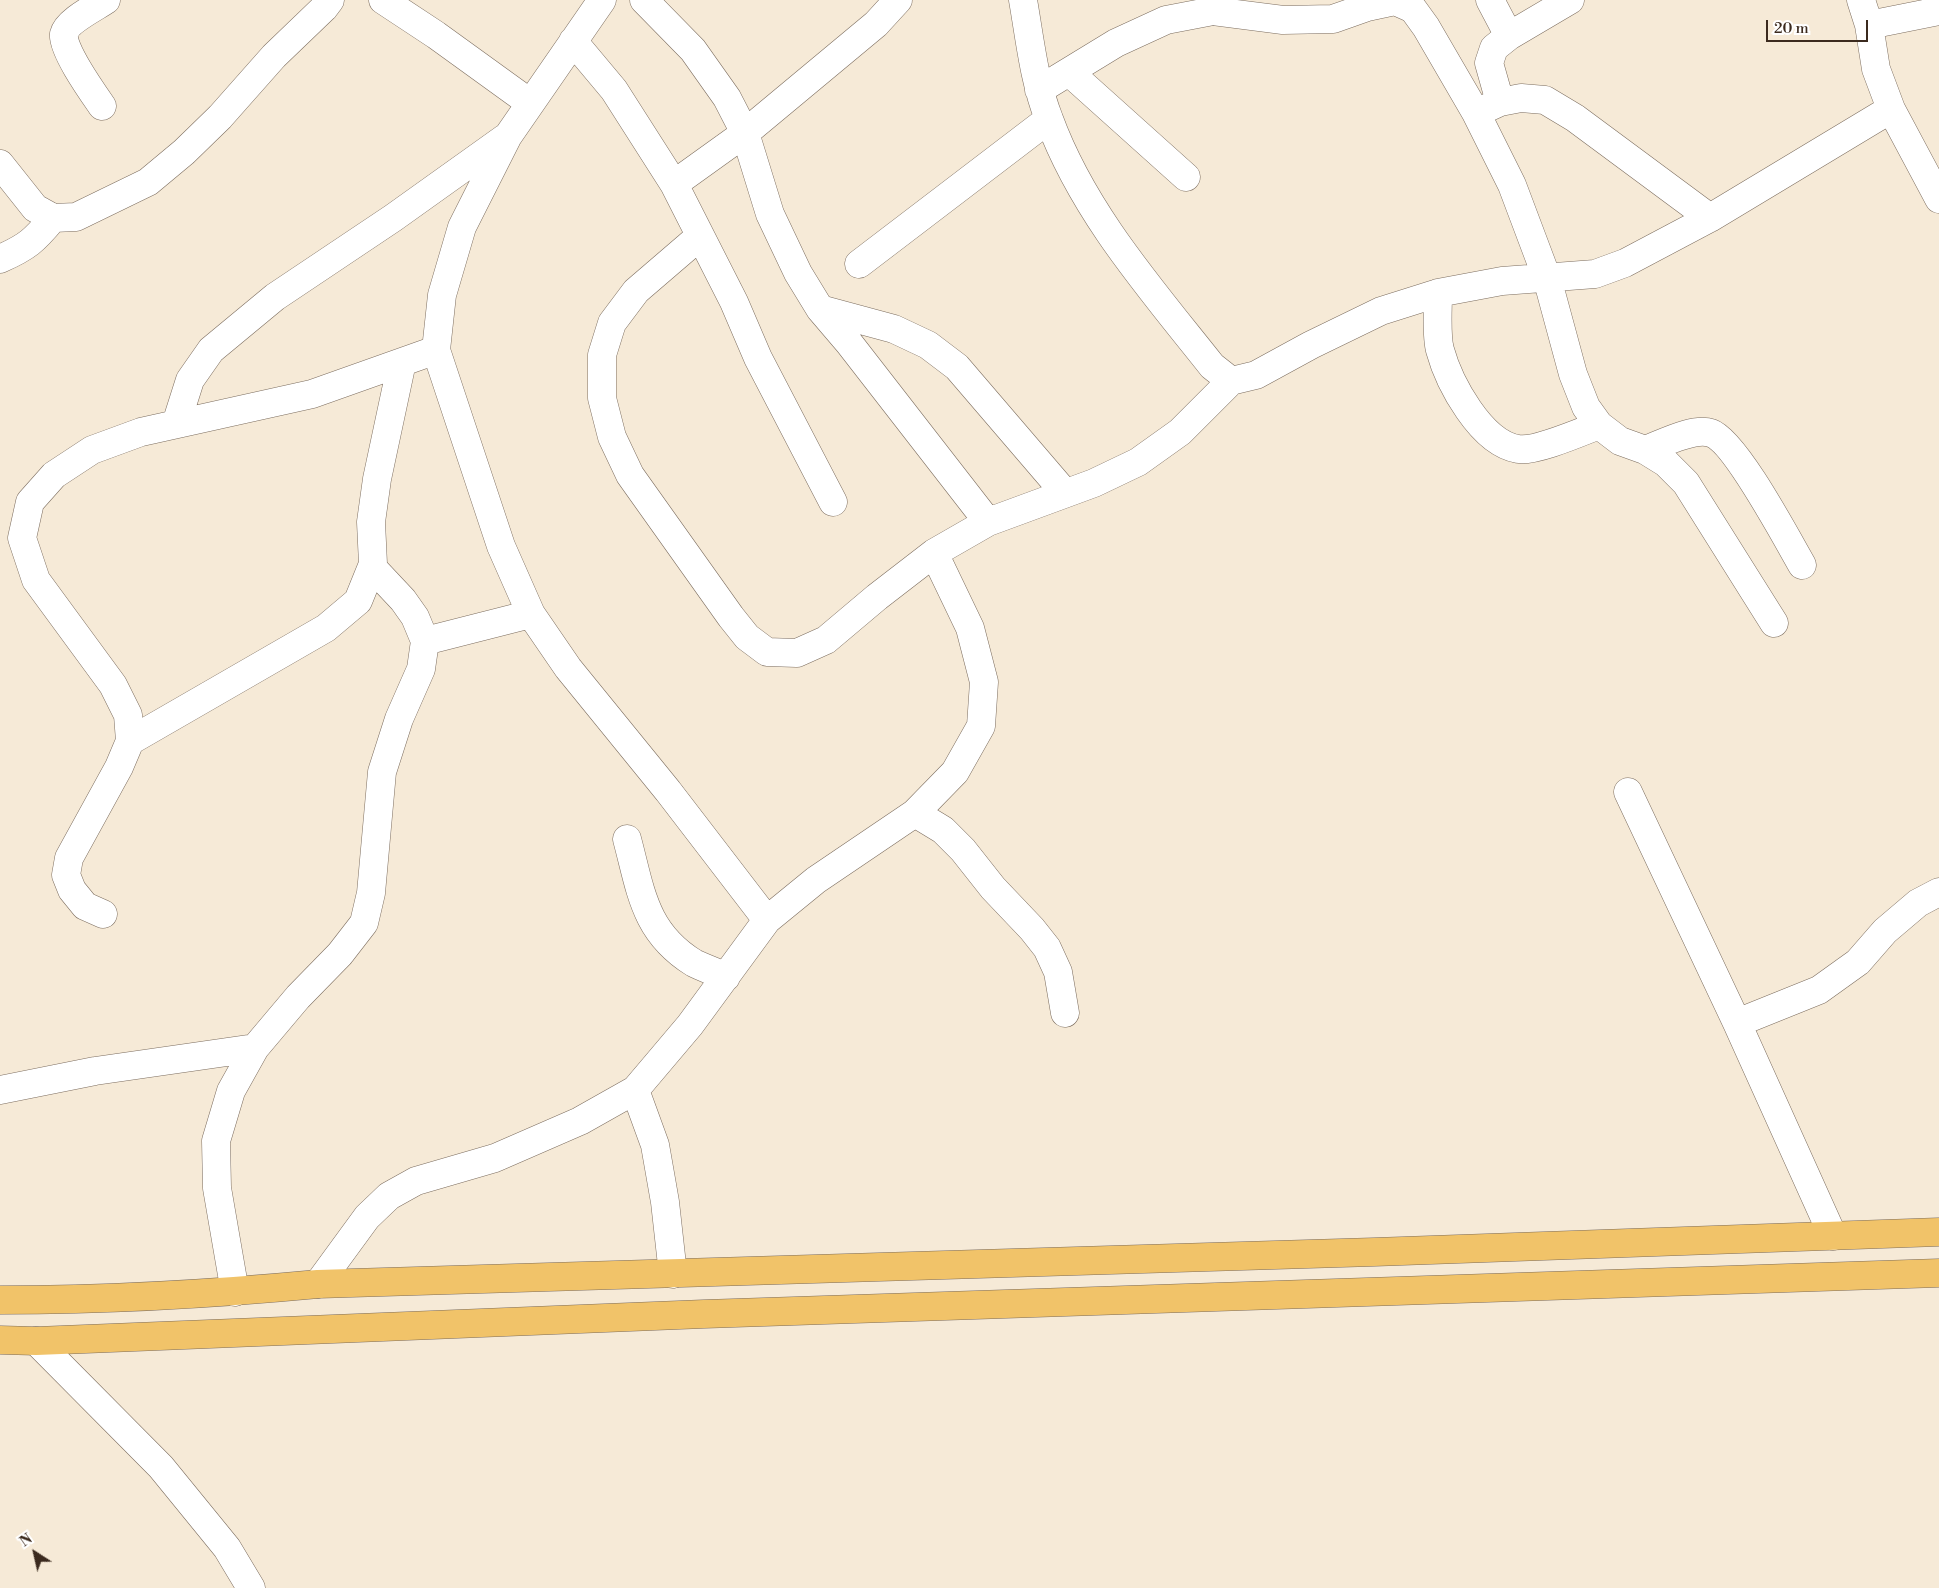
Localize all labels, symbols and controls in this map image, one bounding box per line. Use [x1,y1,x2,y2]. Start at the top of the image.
scale bar [1769,10,1872,42]
text: 20 m [1774,19,1809,38]
north arrow [10,1528,60,1578]
text: N [17,1530,36,1551]

